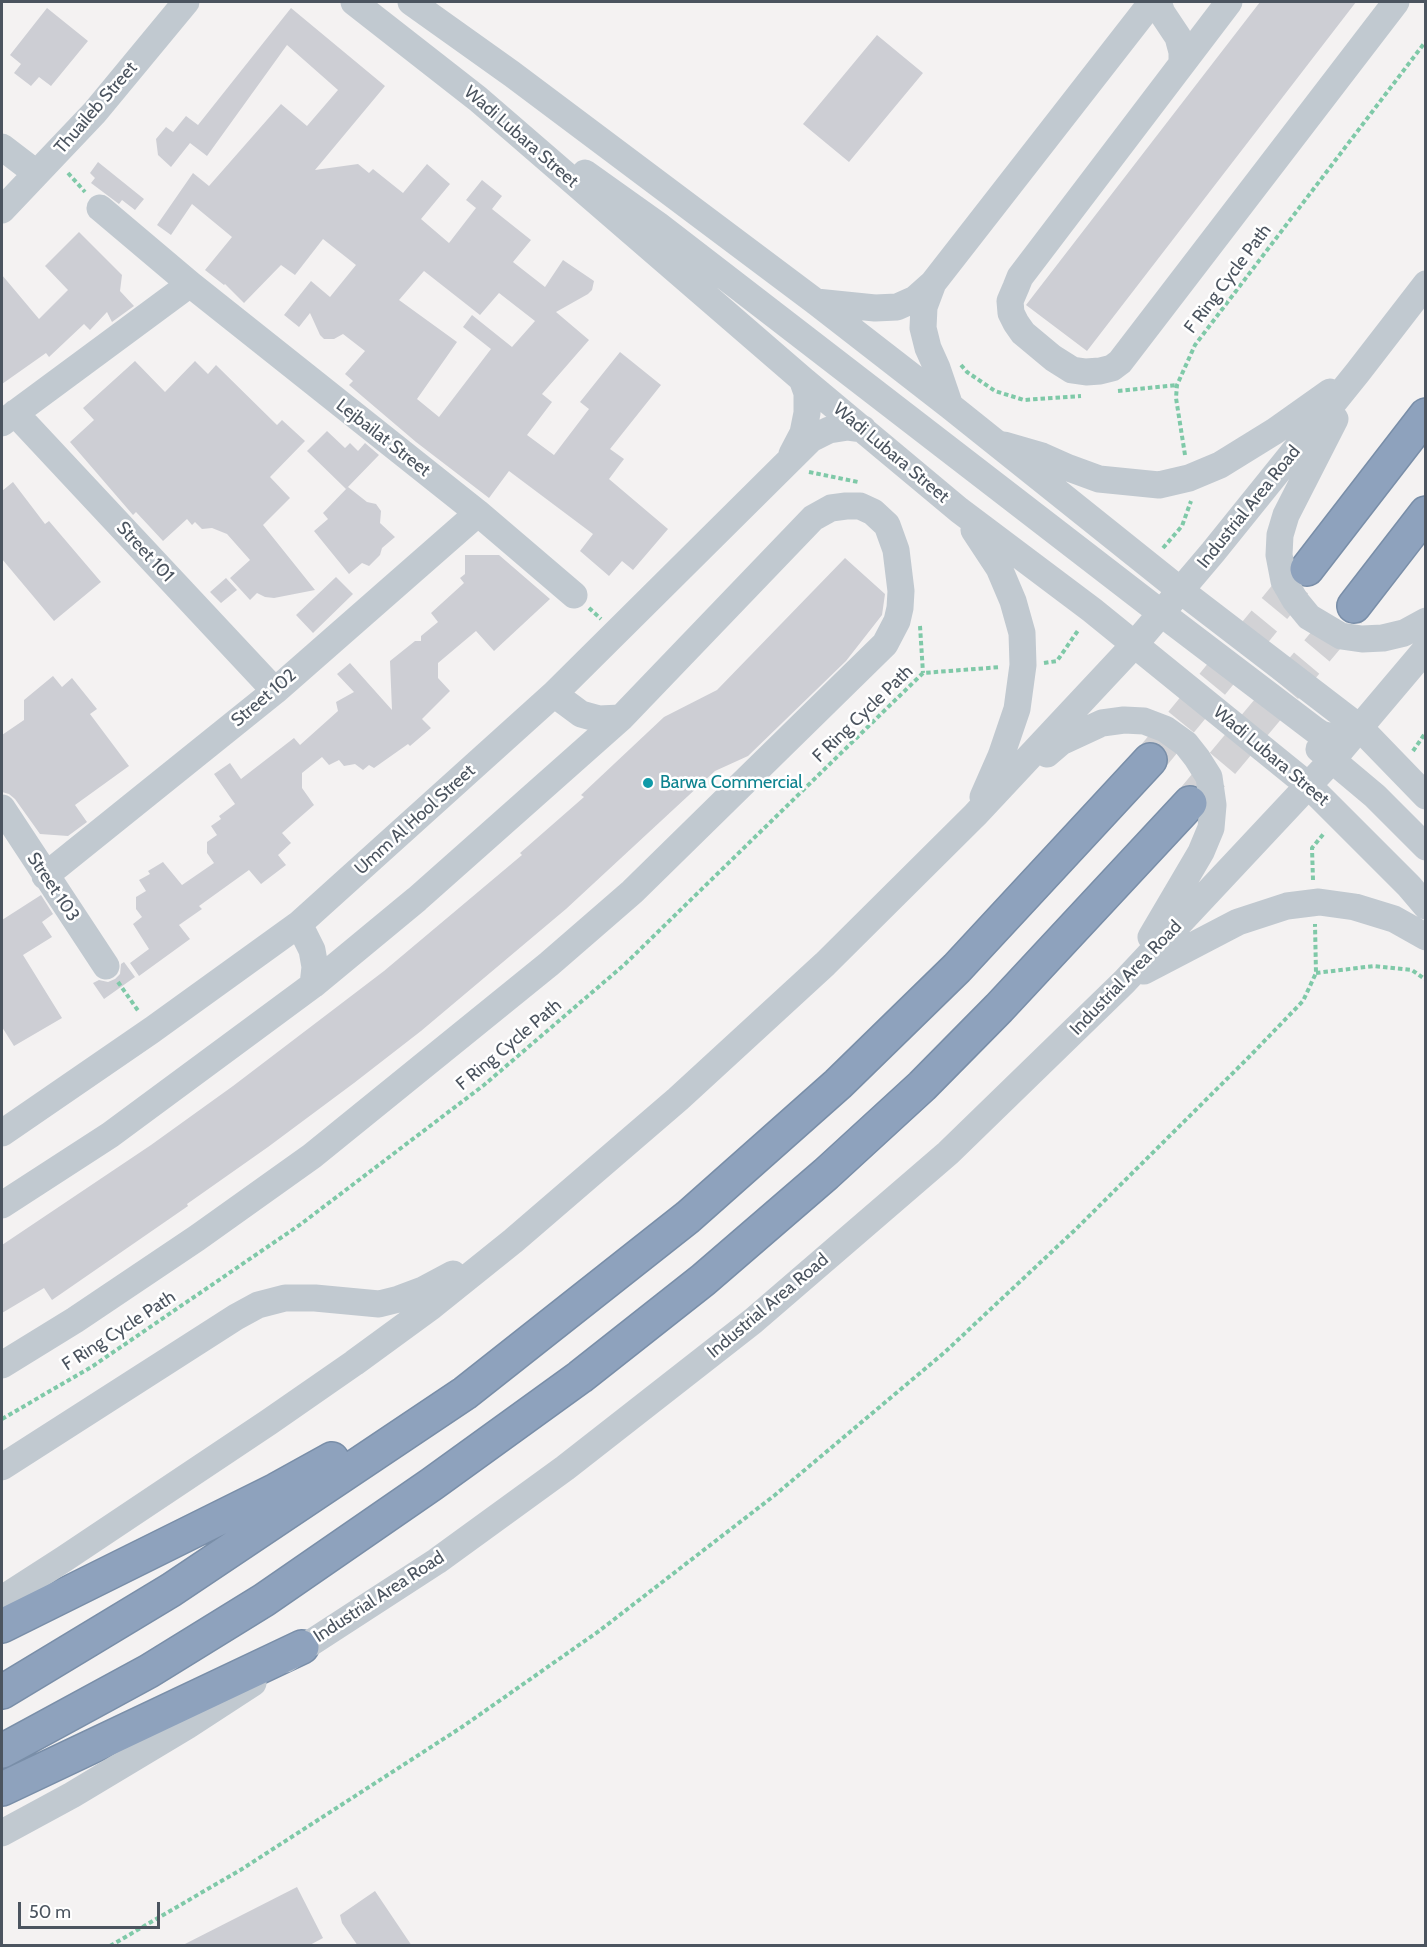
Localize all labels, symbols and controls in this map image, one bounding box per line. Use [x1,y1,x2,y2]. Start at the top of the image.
street label: Thuaileb Street [50,58,142,158]
street label: Wadi Lubara Street [459,82,583,192]
street label: F Ring Cycle Path [1180,220,1276,338]
street label: Lejbailat Street [332,395,434,481]
street label: Wadi Lubara Street [829,398,953,508]
street label: Industrial Area Road [1193,441,1305,573]
street label: Street 101 [112,517,178,587]
street label: F Ring Cycle Path [808,661,918,767]
street label: Street 102 [227,665,301,731]
street label: Wadi Lubara Street [1209,701,1333,811]
street label: Umm Al Hool Street [350,760,480,880]
place label: Barwa Commercial [660,772,803,794]
marker: Barwa Commercial [641,776,655,790]
street label: Street 103 [22,848,84,926]
street label: Industrial Area Road [1066,916,1186,1040]
street label: F Ring Cycle Path [452,995,566,1095]
street label: Industrial Area Road [703,1249,833,1363]
street label: F Ring Cycle Path [58,1286,180,1376]
street label: Industrial Area Road [310,1547,448,1647]
scale bar [21,1890,164,1928]
text: 50 m [29,1901,71,1923]

